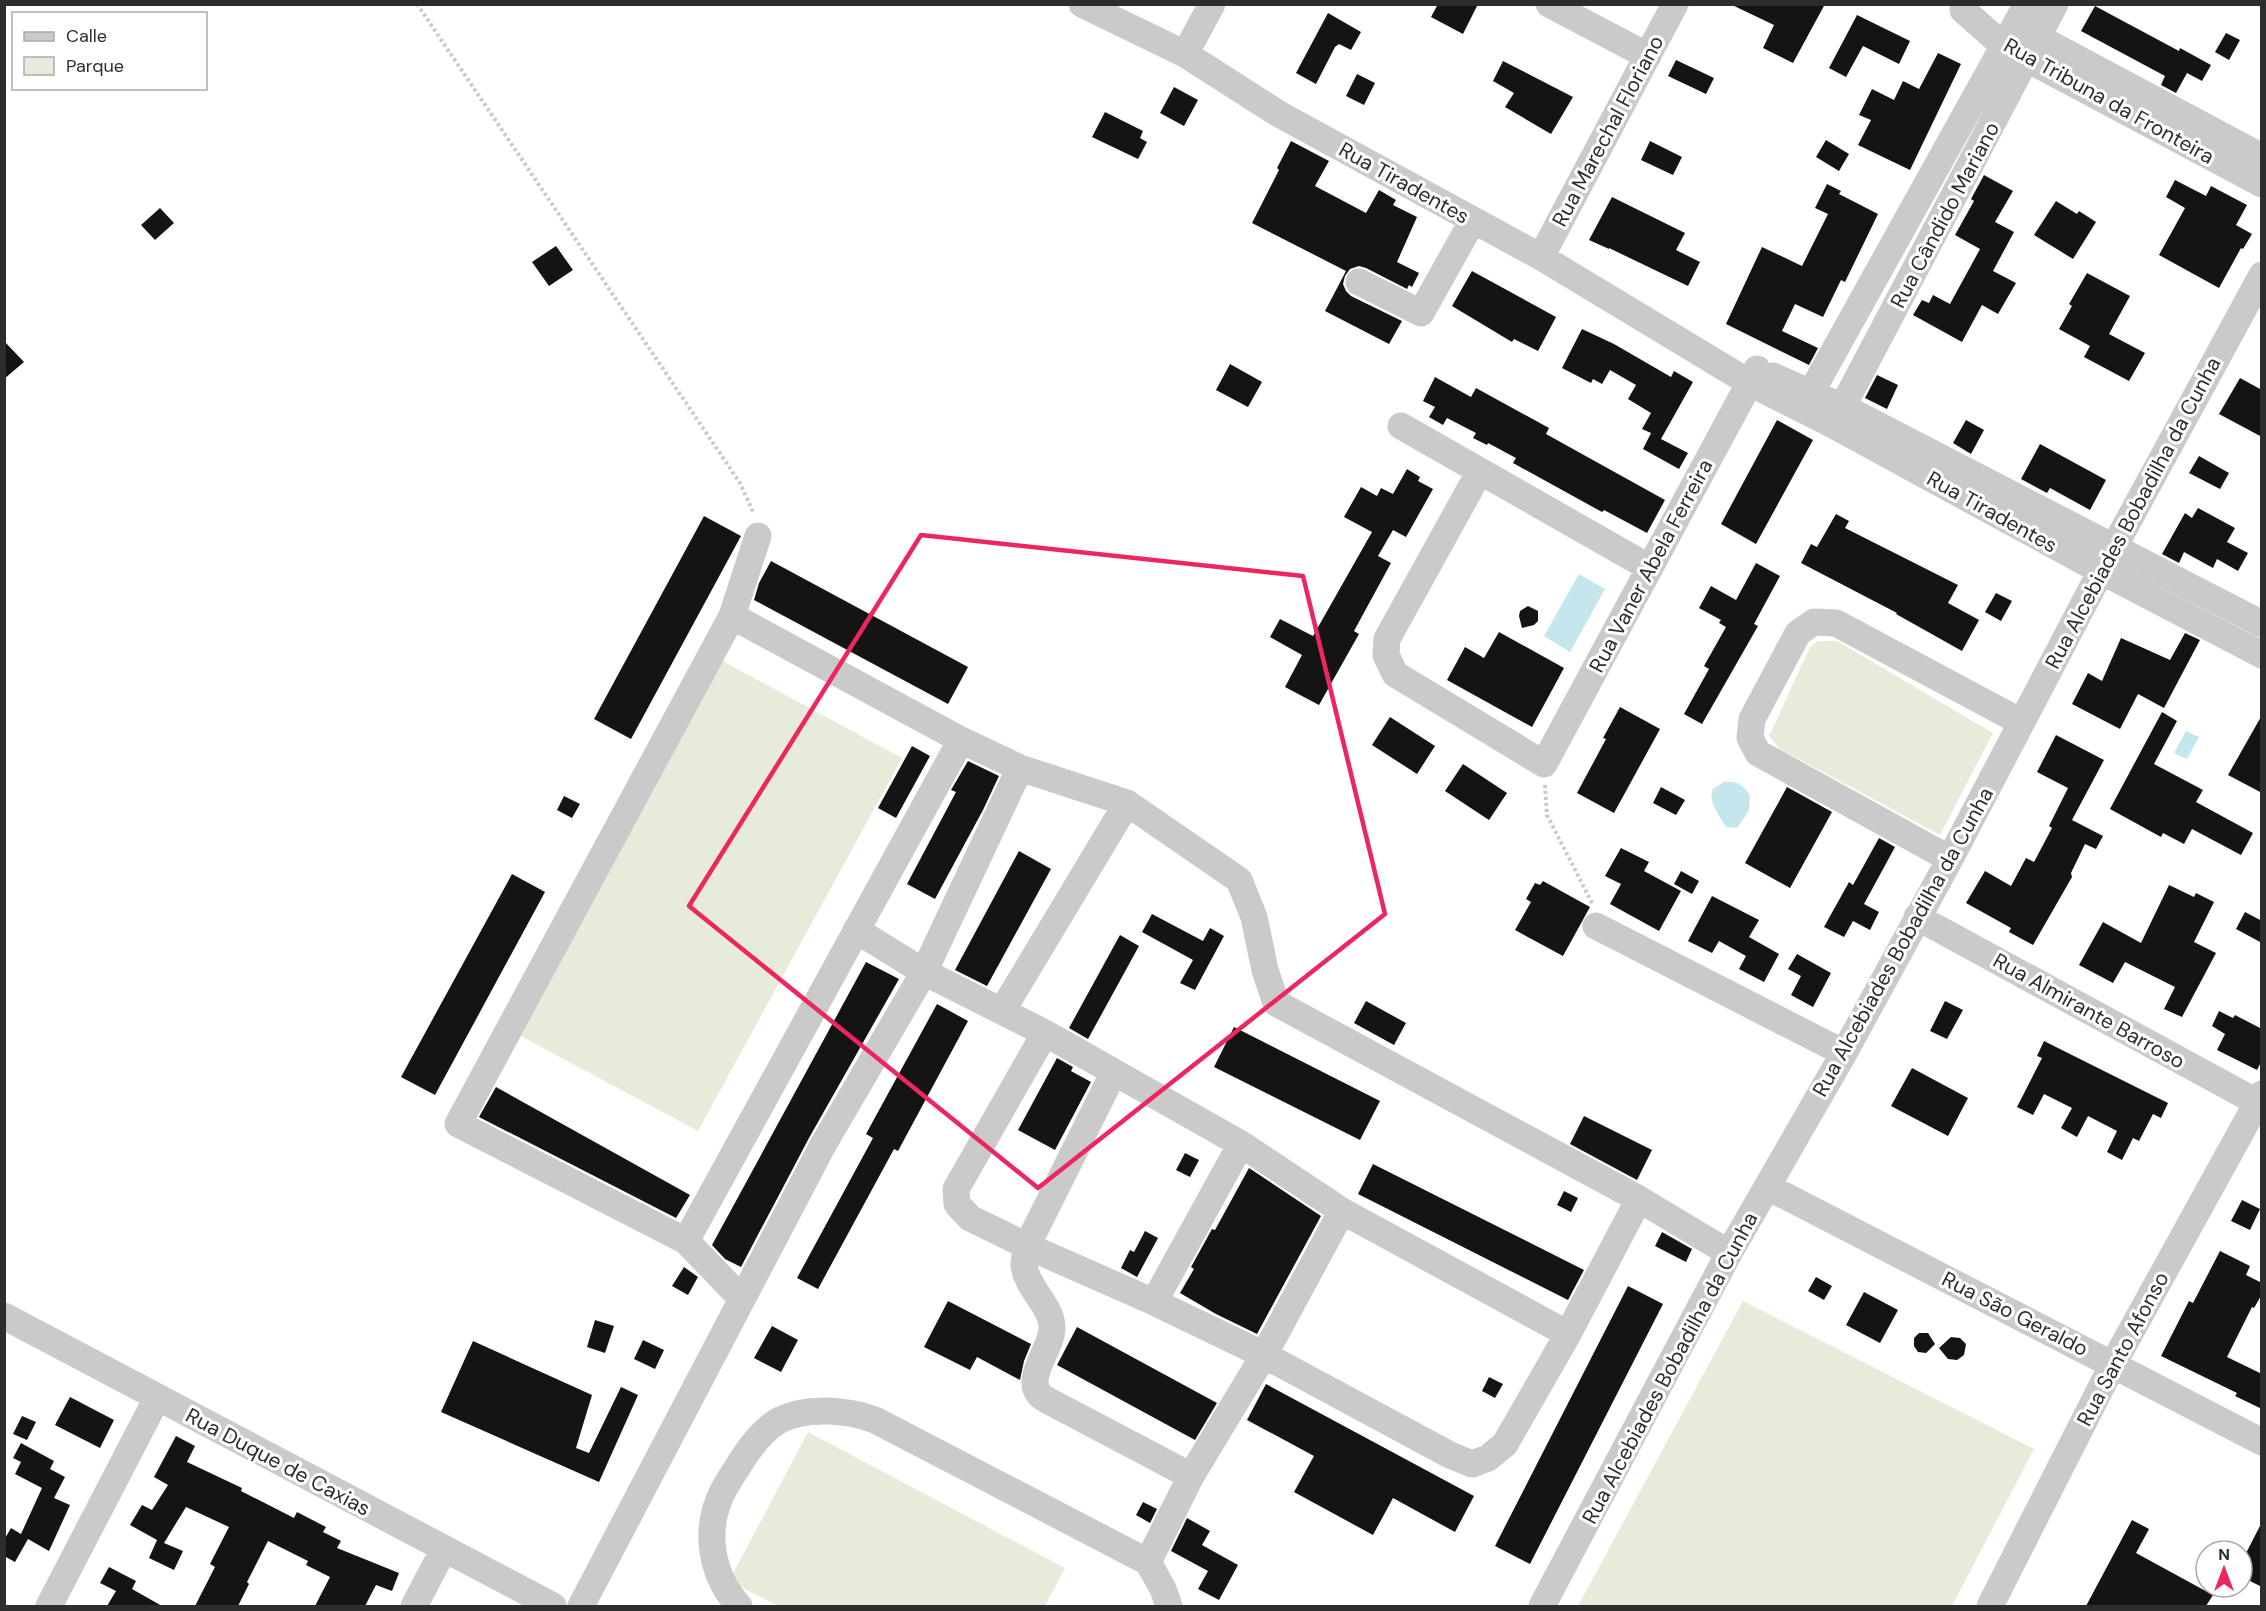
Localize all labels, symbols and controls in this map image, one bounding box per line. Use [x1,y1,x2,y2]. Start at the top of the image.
legend [12,12,207,90]
text: Calle [66,24,107,48]
street label: Rua Marechal Floriano [1546,30,1670,232]
street label: Rua Tribuna da Fronteira [1999,31,2219,171]
text: Parque [66,54,124,78]
street label: Rua Cândido Mariano [1884,117,2006,313]
street label: Rua Tiradentes [1334,136,1474,230]
street label: Rua Alcebiades Bobadilha da Cunha [2039,352,2227,674]
street label: Rua Vaner Abela Ferreira [1583,454,1719,678]
street label: Rua Tiradentes [1922,465,2062,559]
street label: Rua Alcebiades Bobadilha da Cunha [1806,782,2000,1102]
street label: Rua Almirante Barroso [1988,947,2190,1075]
street label: Rua Alcebiades Bobadilha da Cunha [1576,1207,1764,1529]
street label: Rua São Geraldo [1937,1265,2093,1363]
street label: Rua Santo Afonso [2071,1267,2175,1431]
street label: Rua Duque de Caxias [181,1401,375,1523]
north arrow [2194,1539,2254,1599]
text: N [2218,1544,2230,1565]

